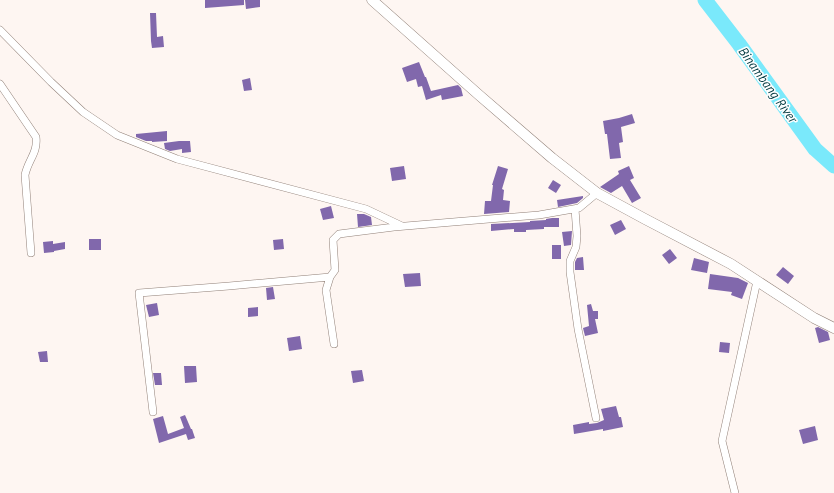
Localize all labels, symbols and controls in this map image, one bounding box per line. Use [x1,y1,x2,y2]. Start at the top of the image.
water label: Binambang River [735,44,802,127]

